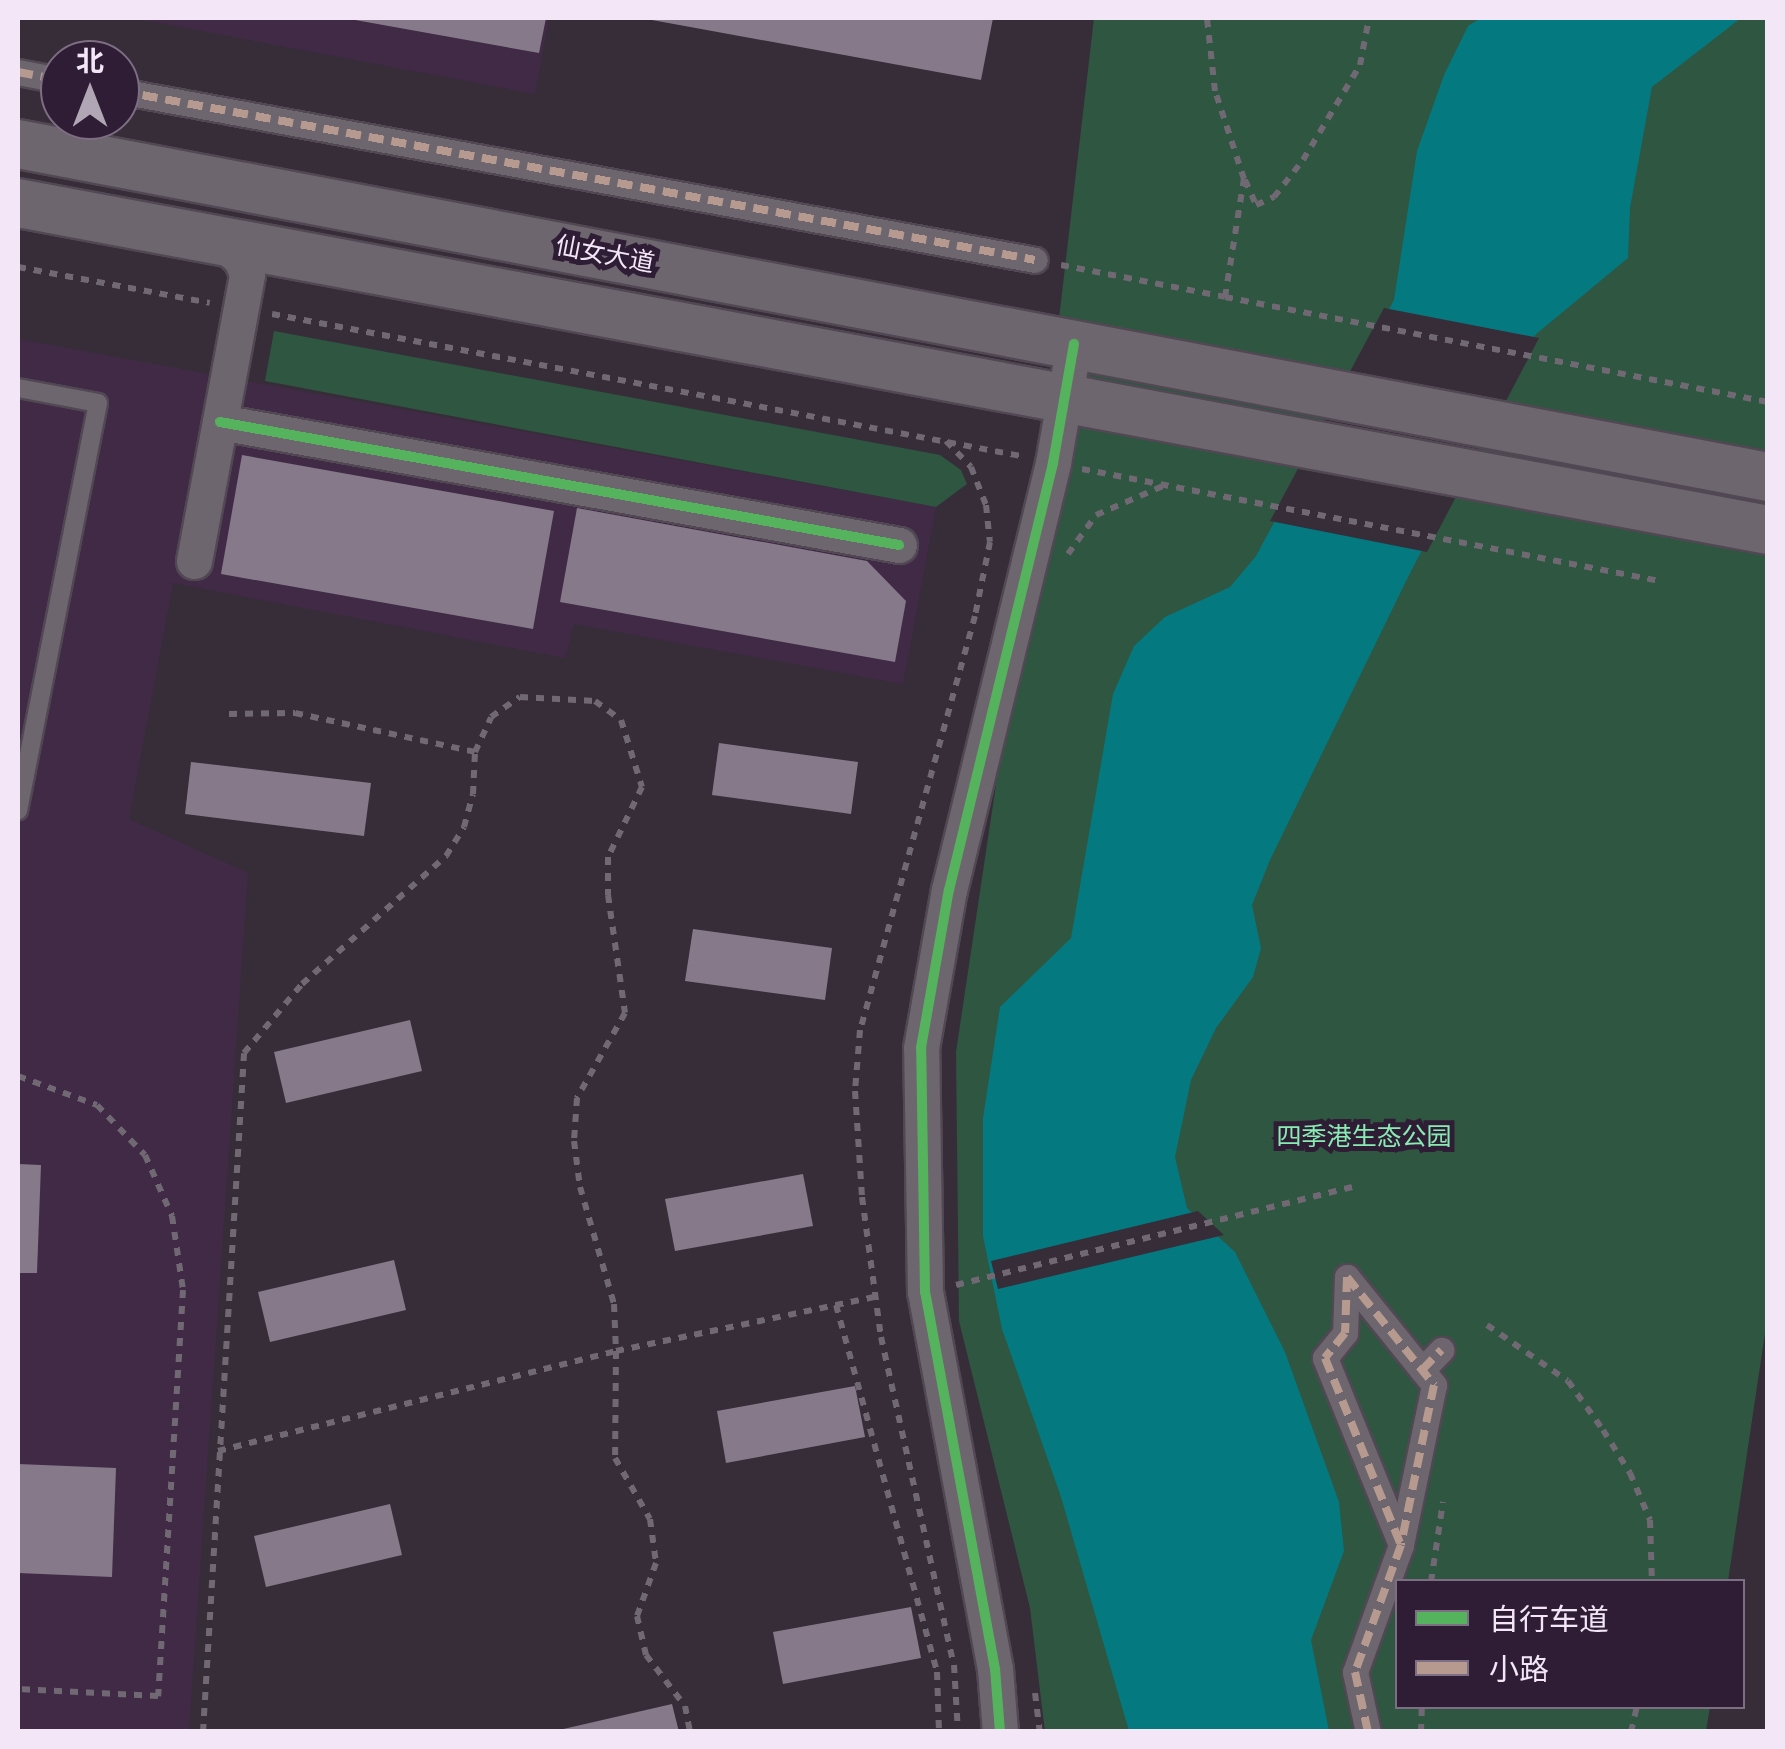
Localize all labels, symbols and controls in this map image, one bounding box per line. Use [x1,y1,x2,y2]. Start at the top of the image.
north arrow [40,40,140,140]
text: 北 [76,43,104,81]
street label: 仙女大道 [553,231,657,279]
park label: 四季港生态公园 [1277,1122,1451,1152]
legend [1395,1579,1745,1709]
text: 自行车道 [1489,1600,1609,1641]
text: 小路 [1489,1650,1549,1691]

